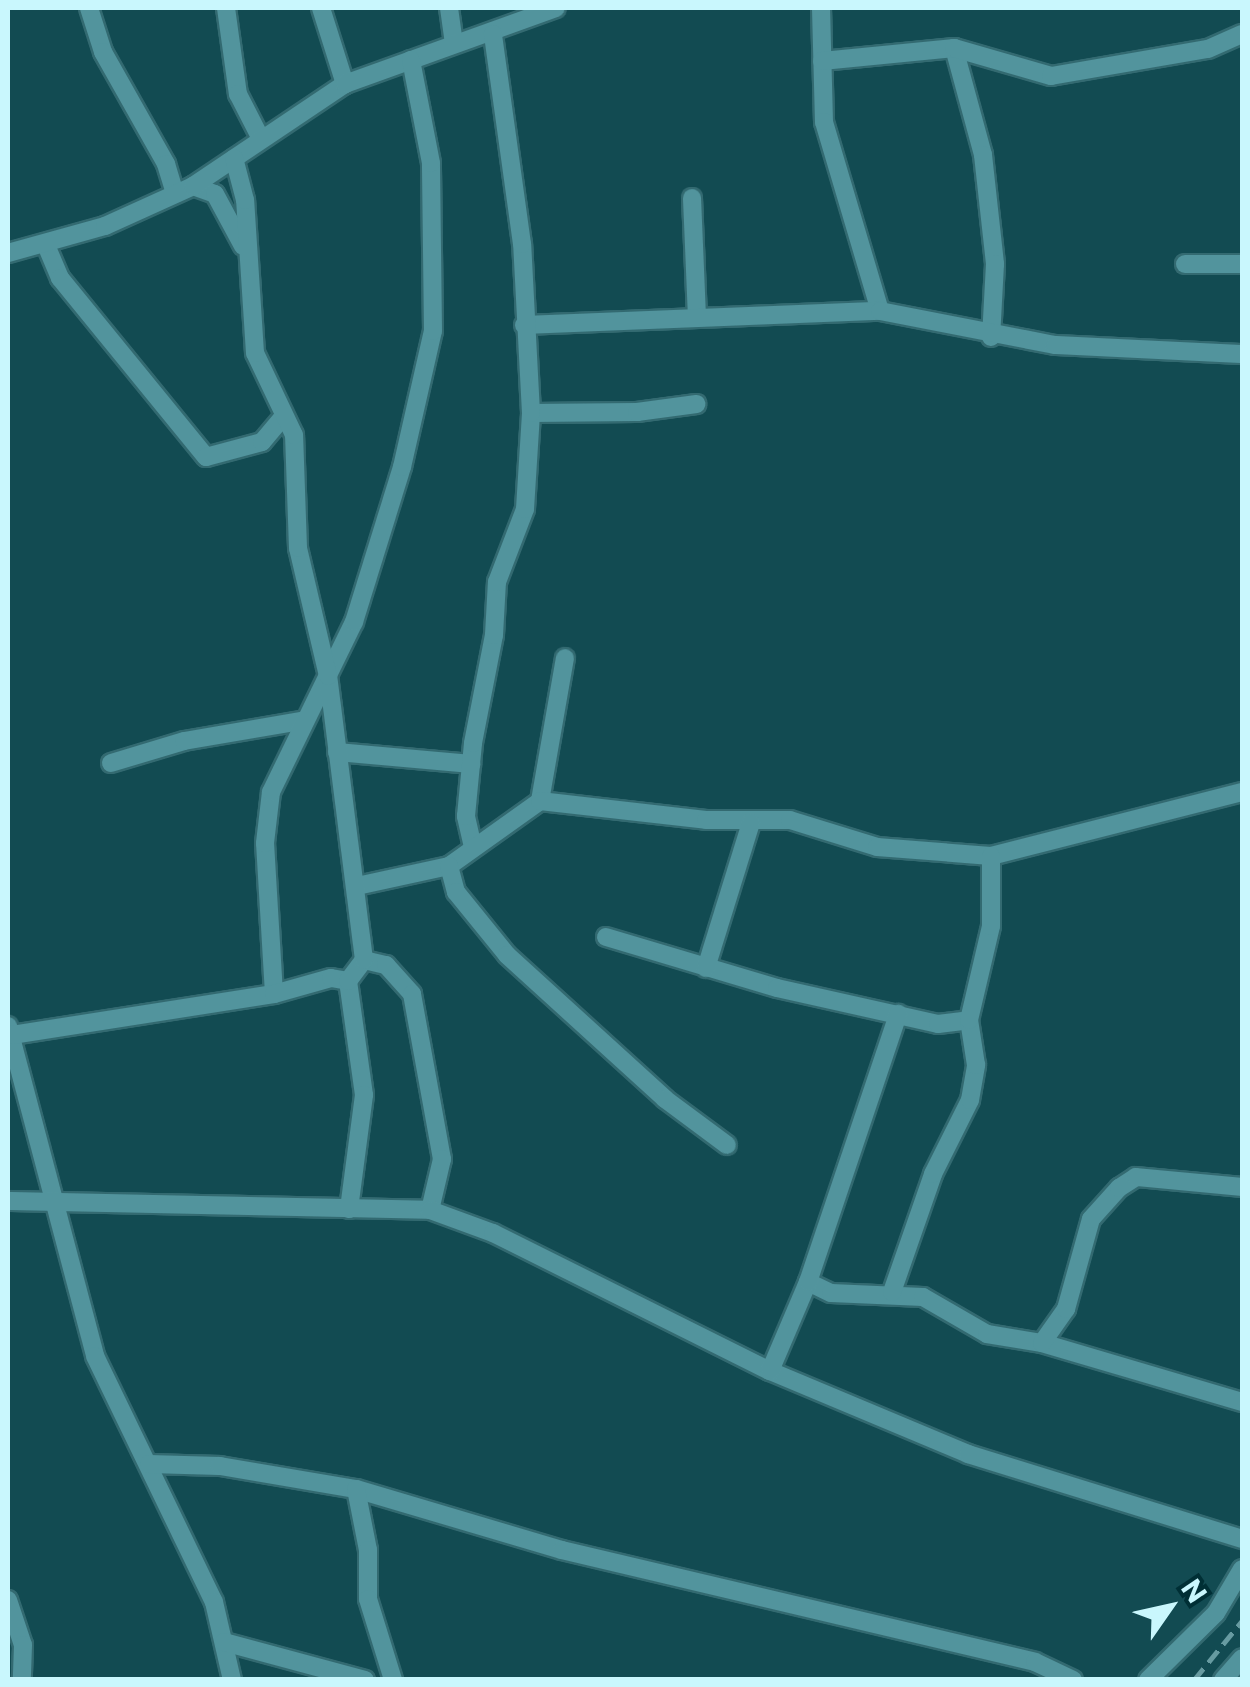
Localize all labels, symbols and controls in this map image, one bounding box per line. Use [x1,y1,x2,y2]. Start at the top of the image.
north arrow [1120,1557,1220,1657]
text: N [1175,1572,1215,1608]

